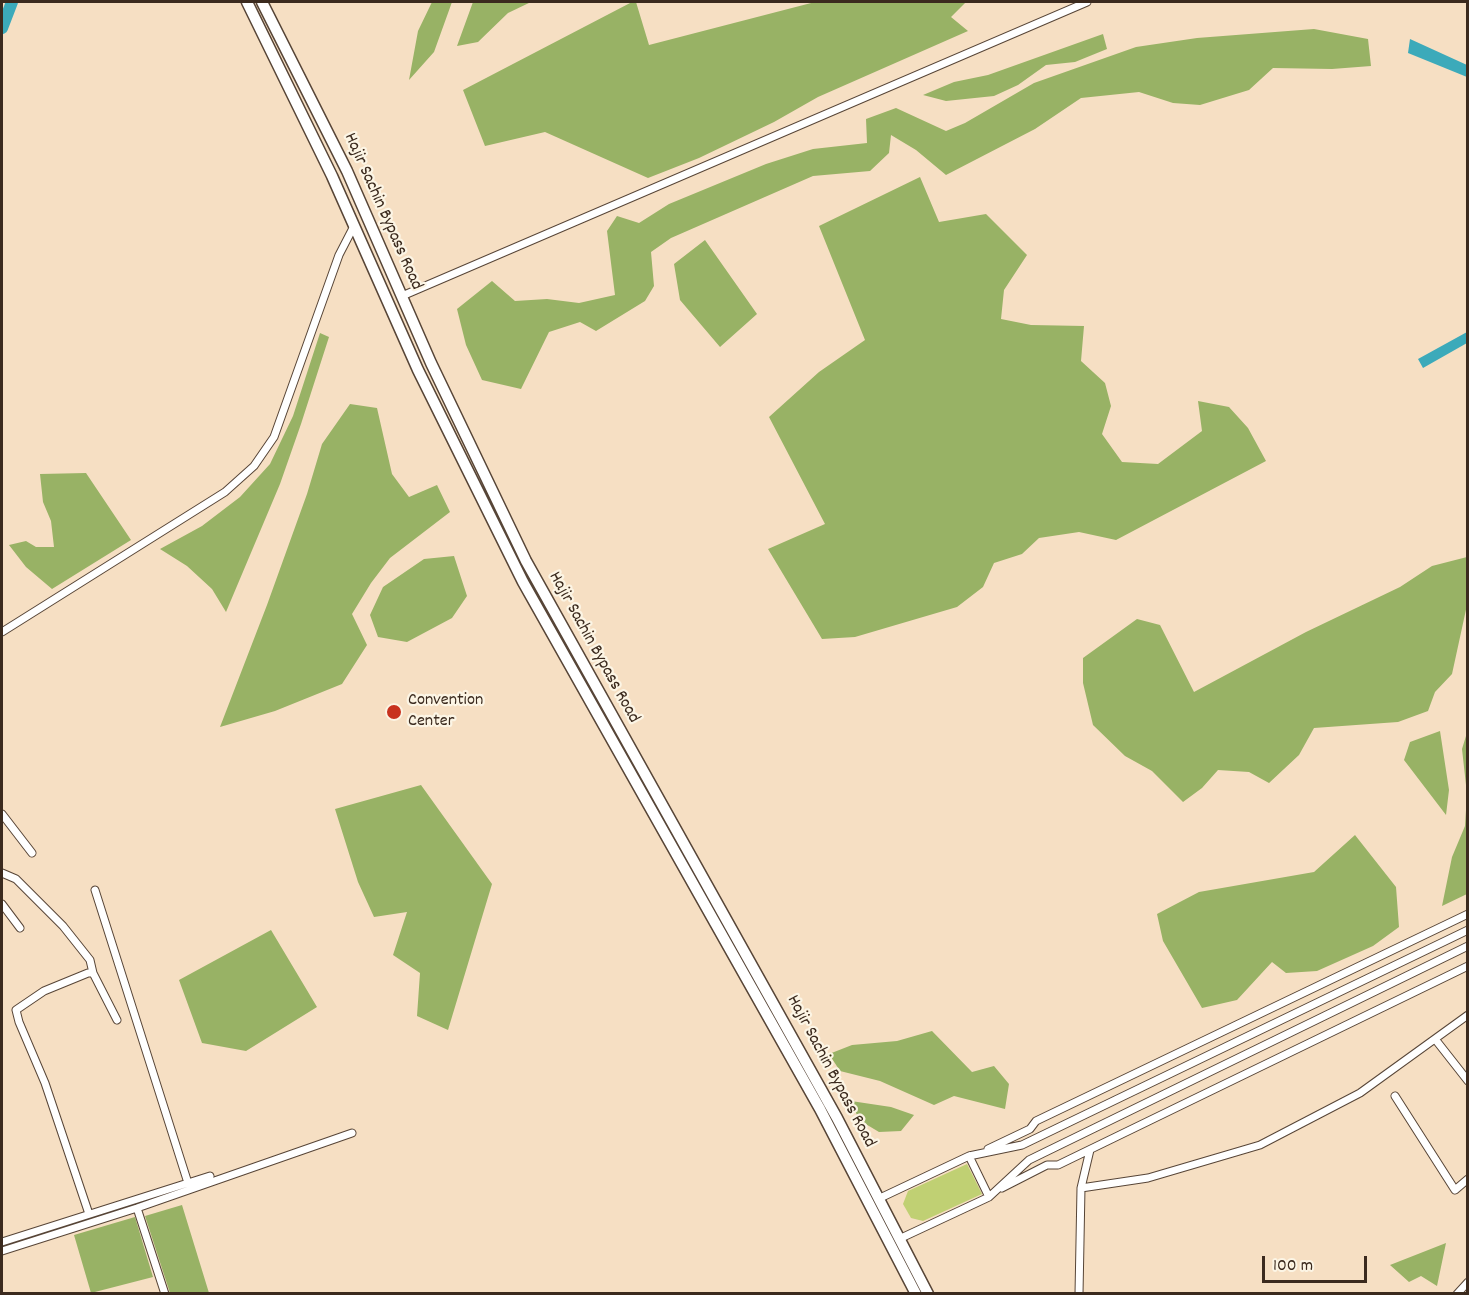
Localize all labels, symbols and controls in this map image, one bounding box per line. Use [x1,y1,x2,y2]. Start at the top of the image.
street label: Hajir Sachin Bypass Road [338,130,426,294]
street label: Hajir Sachin Bypass Road [542,569,644,727]
place label: Convention Center [408,691,483,734]
marker: Convention Center [385,703,403,721]
street label: Hajir Sachin Bypass Road [781,992,879,1152]
scale bar [1265,1244,1370,1282]
text: 100 m [1273,1254,1313,1279]

